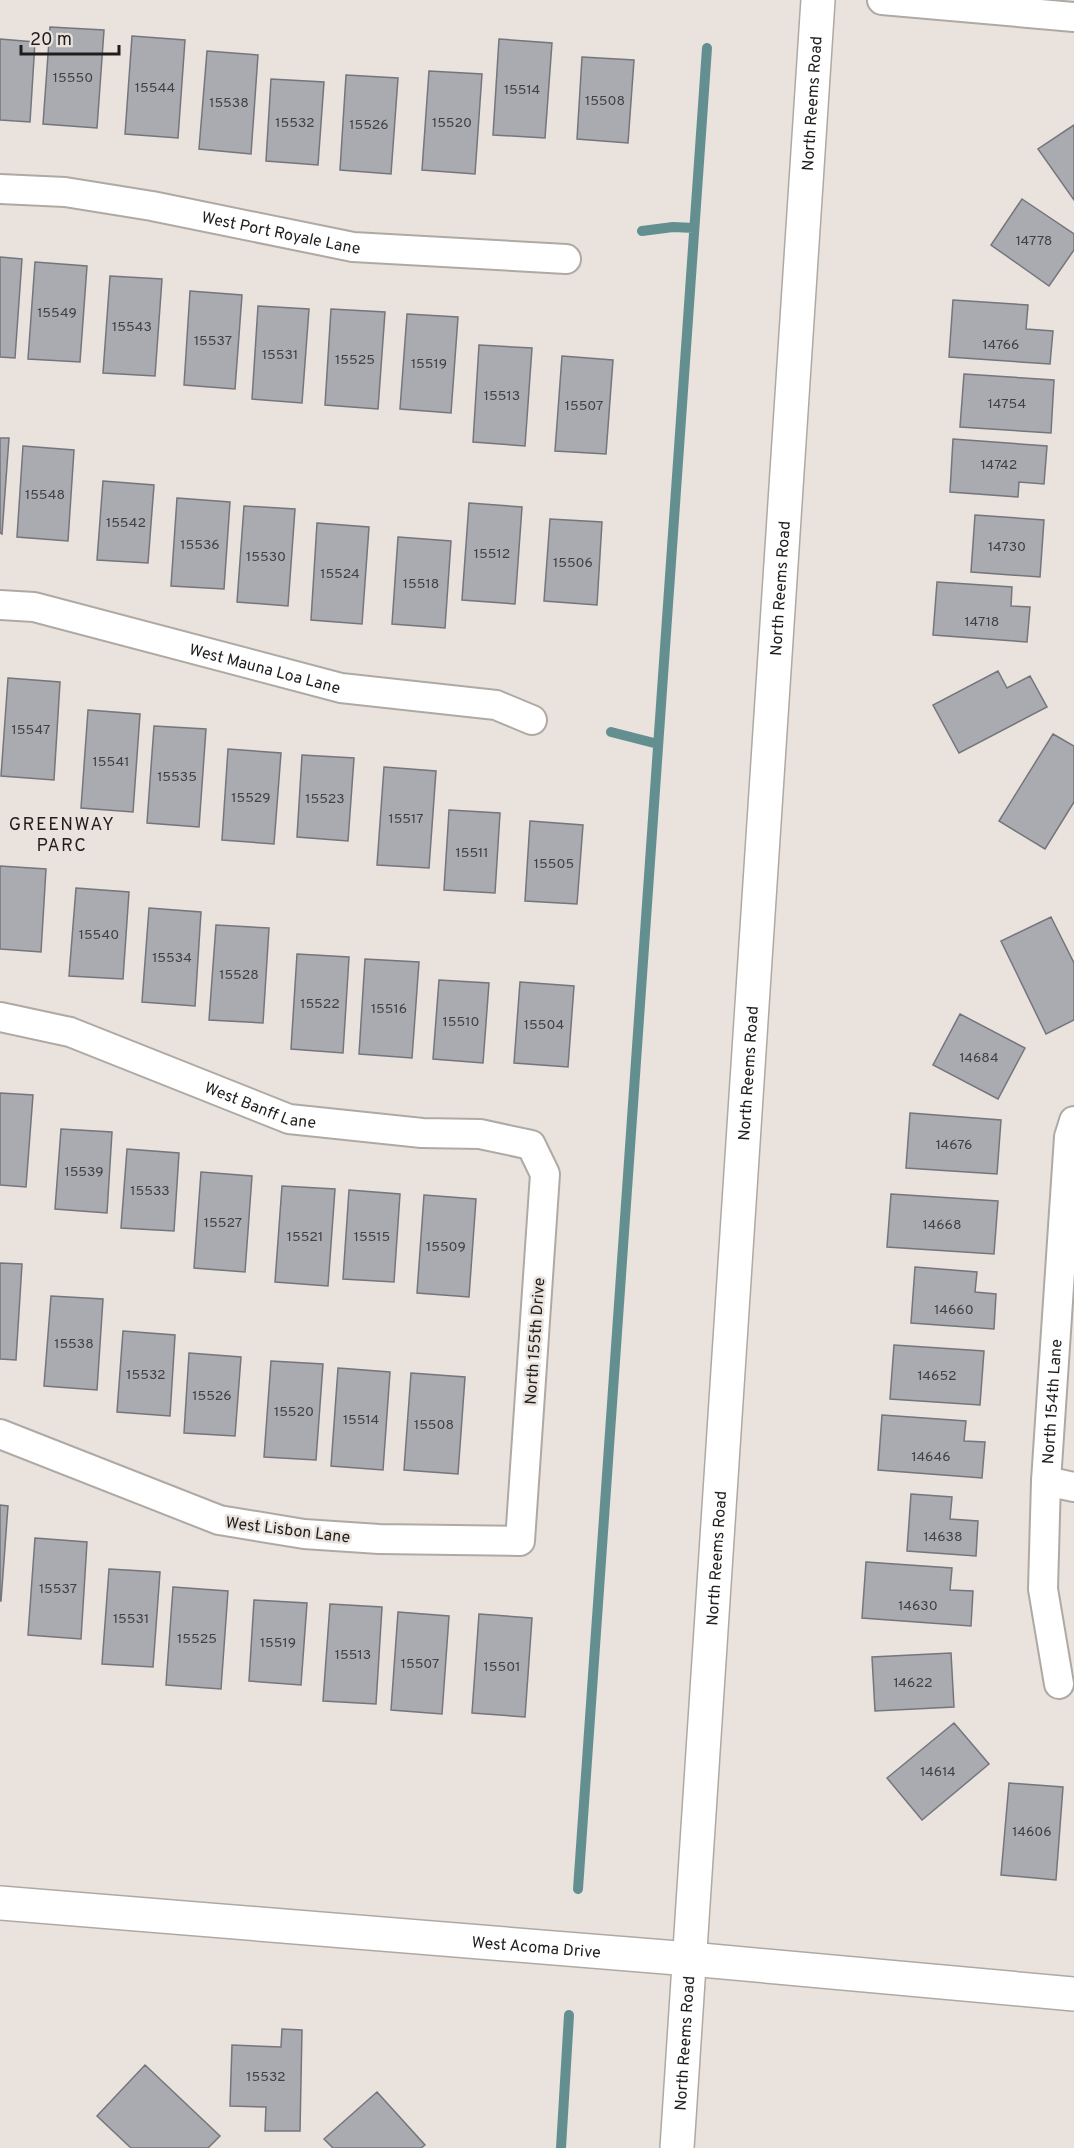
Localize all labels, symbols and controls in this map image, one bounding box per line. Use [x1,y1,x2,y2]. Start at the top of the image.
scale bar [21,18,118,56]
text: 20 m [30,29,72,52]
street label: North Reems Road [799,35,828,172]
house number: 15550 [53,70,93,87]
house number: 15544 [135,80,175,97]
house number: 15514 [504,82,540,99]
house number: 15508 [585,93,625,110]
house number: 15538 [209,95,249,112]
house number: 15532 [275,115,315,132]
house number: 15520 [432,115,472,132]
house number: 15526 [349,117,389,134]
street label: West Port Royale Lane [200,208,361,259]
house number: 14778 [1016,233,1052,250]
house number: 15549 [37,305,77,322]
house number: 15543 [112,319,152,336]
house number: 15537 [194,333,232,350]
house number: 14766 [983,337,1019,354]
house number: 15531 [262,347,298,364]
house number: 15525 [335,352,375,369]
house number: 15519 [411,356,447,373]
house number: 15513 [484,388,520,405]
house number: 14754 [988,396,1026,413]
house number: 15507 [565,398,603,415]
house number: 14742 [981,457,1017,474]
house number: 15548 [25,487,65,504]
house number: 15542 [106,515,146,532]
street label: North Reems Road [767,520,796,657]
house number: 15536 [180,537,220,554]
house number: 14730 [988,539,1026,556]
house number: 15512 [474,546,510,563]
house number: 15530 [246,549,286,566]
house number: 15506 [553,555,593,572]
house number: 15524 [320,566,360,583]
house number: 15518 [403,576,439,593]
house number: 14718 [965,614,999,631]
street label: West Mauna Loa Lane [187,640,342,699]
house number: 15547 [12,722,50,739]
house number: 15541 [93,754,129,771]
house number: 15535 [157,769,197,786]
house number: 15529 [231,790,271,807]
house number: 15523 [305,791,345,808]
house number: 15517 [388,811,424,828]
district label: GREENWAY PARC [9,814,115,858]
house number: 15511 [455,845,489,862]
house number: 15505 [534,856,574,873]
house number: 15540 [79,927,119,944]
house number: 15534 [152,950,192,967]
house number: 15528 [219,967,259,984]
house number: 15522 [300,996,340,1013]
house number: 15516 [371,1001,407,1018]
street label: North Reems Road [735,1005,764,1141]
house number: 15510 [443,1014,479,1031]
house number: 15504 [524,1017,564,1034]
house number: 14684 [959,1050,999,1067]
street label: West Banff Lane [201,1078,317,1134]
house number: 14676 [936,1137,972,1154]
house number: 15539 [64,1164,104,1181]
house number: 15533 [130,1183,170,1200]
house number: 15527 [204,1215,242,1232]
house number: 14668 [923,1217,961,1234]
house number: 15521 [287,1229,323,1246]
house number: 15515 [354,1229,390,1246]
house number: 15509 [426,1239,466,1256]
street label: North 155th Drive [522,1277,550,1405]
house number: 14660 [934,1302,974,1319]
house number: 15538 [54,1336,94,1353]
street label: North 154th Lane [1039,1338,1067,1465]
house number: 15532 [126,1367,166,1384]
house number: 14652 [917,1368,957,1385]
house number: 15526 [192,1388,232,1405]
house number: 15520 [274,1404,314,1421]
house number: 15514 [343,1412,379,1429]
house number: 15508 [414,1417,454,1434]
house number: 14646 [911,1449,951,1466]
street label: North Reems Road [703,1490,732,1626]
street label: West Lisbon Lane [224,1513,351,1549]
house number: 14638 [924,1529,962,1546]
house number: 15537 [39,1581,77,1598]
house number: 14630 [898,1598,938,1615]
house number: 15531 [113,1611,149,1628]
house number: 15525 [177,1631,217,1648]
house number: 15519 [260,1635,296,1652]
house number: 15513 [335,1647,371,1664]
house number: 15507 [401,1656,439,1673]
house number: 15501 [484,1659,520,1676]
house number: 14622 [893,1675,933,1692]
house number: 14614 [920,1764,956,1781]
house number: 14606 [1012,1824,1052,1841]
street label: West Acoma Drive [471,1933,601,1964]
street label: North Reems Road [671,1975,700,2111]
house number: 15532 [246,2069,286,2086]

